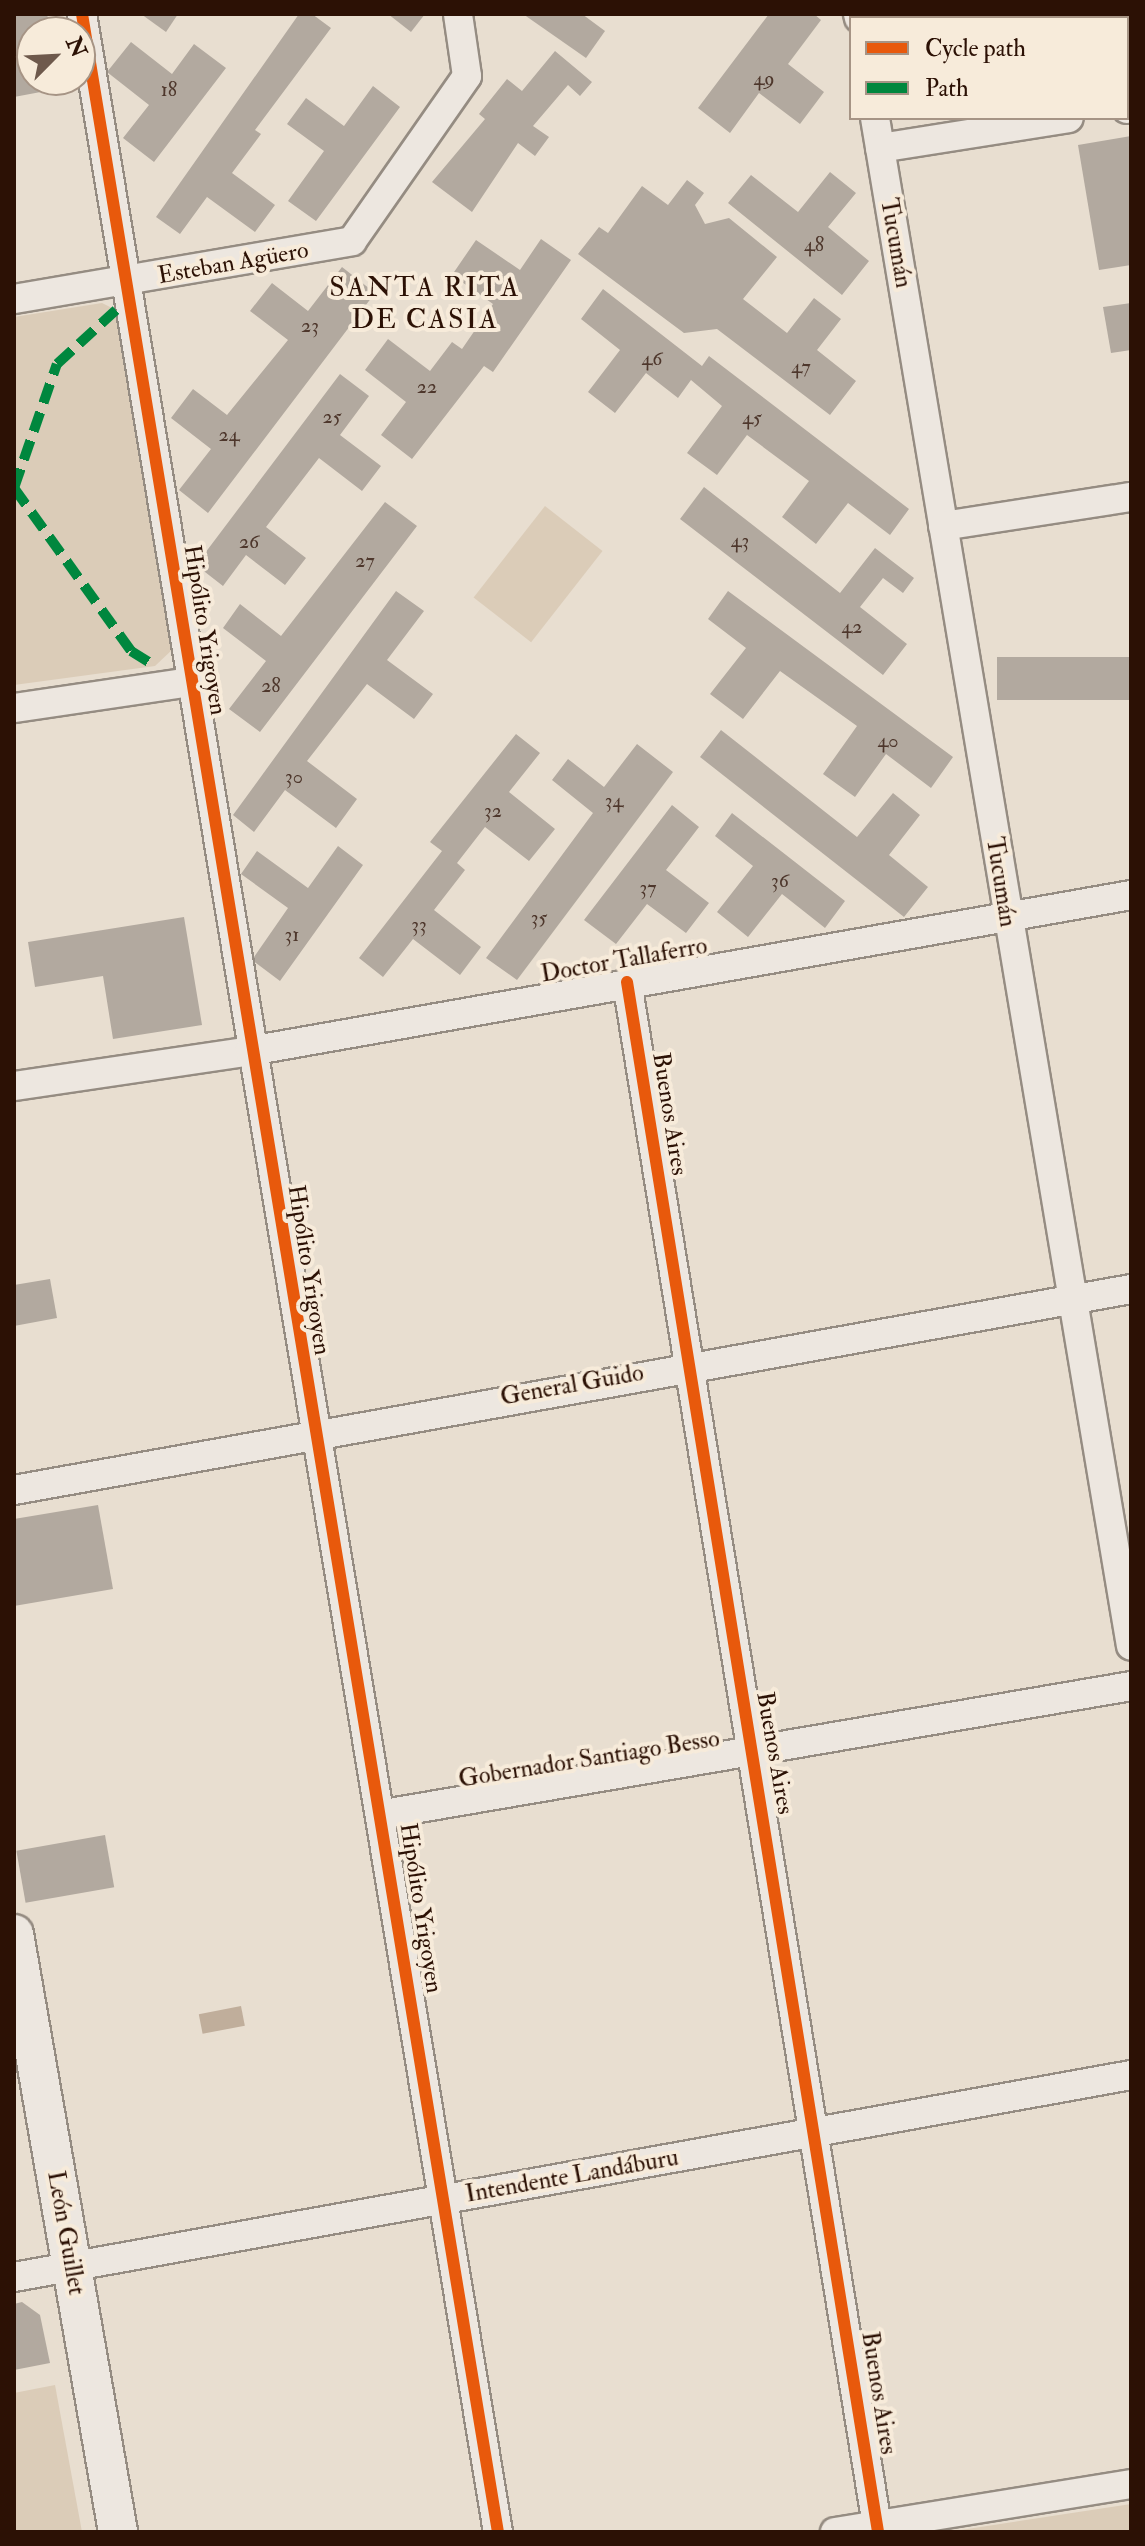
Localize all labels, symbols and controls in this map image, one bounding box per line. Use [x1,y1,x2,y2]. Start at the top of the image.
north arrow [16,16,96,96]
legend [849,16,1129,120]
text: N [59,32,93,62]
text: Cycle path [925,33,1026,64]
house number: 49 [753,66,775,90]
text: Path [925,73,969,104]
house number: 18 [161,77,177,101]
street label: Tucumán [874,196,918,290]
house number: 48 [804,232,824,256]
street label: Esteban Agüero [155,236,311,290]
district label: SANTA RITA DE CASIA [329,271,521,337]
house number: 23 [301,313,319,337]
house number: 46 [642,346,662,370]
house number: 47 [791,354,811,378]
house number: 22 [417,374,437,398]
house number: 25 [323,404,341,428]
house number: 45 [742,405,762,429]
house number: 24 [219,422,239,446]
house number: 43 [731,528,749,552]
house number: 26 [239,529,259,553]
street label: Hipólito Yrigoyen [177,543,233,717]
house number: 27 [355,548,375,572]
house number: 42 [842,614,862,638]
house number: 28 [261,673,281,697]
house number: 40 [877,728,899,752]
house number: 30 [285,764,303,788]
house number: 34 [605,788,623,812]
house number: 32 [484,798,502,822]
street label: Tucumán [980,835,1022,929]
house number: 36 [771,868,789,892]
house number: 37 [640,875,656,899]
house number: 35 [531,905,547,929]
house number: 33 [411,912,427,936]
house number: 31 [285,922,299,946]
street label: Doctor Tallaferro [539,931,709,989]
street label: Buenos Aires [646,1050,694,1178]
street label: Hipólito Yrigoyen [281,1183,337,1357]
street label: General Guido [498,1358,646,1412]
street label: Buenos Aires [750,1689,800,1817]
street label: Gobernador Santiago Besso [456,1724,722,1794]
street label: Hipólito Yrigoyen [393,1821,449,1995]
street label: Intendente Landáburu [463,2143,681,2209]
street label: León Guillet [41,2169,91,2297]
street label: Buenos Aires [855,2329,903,2457]

